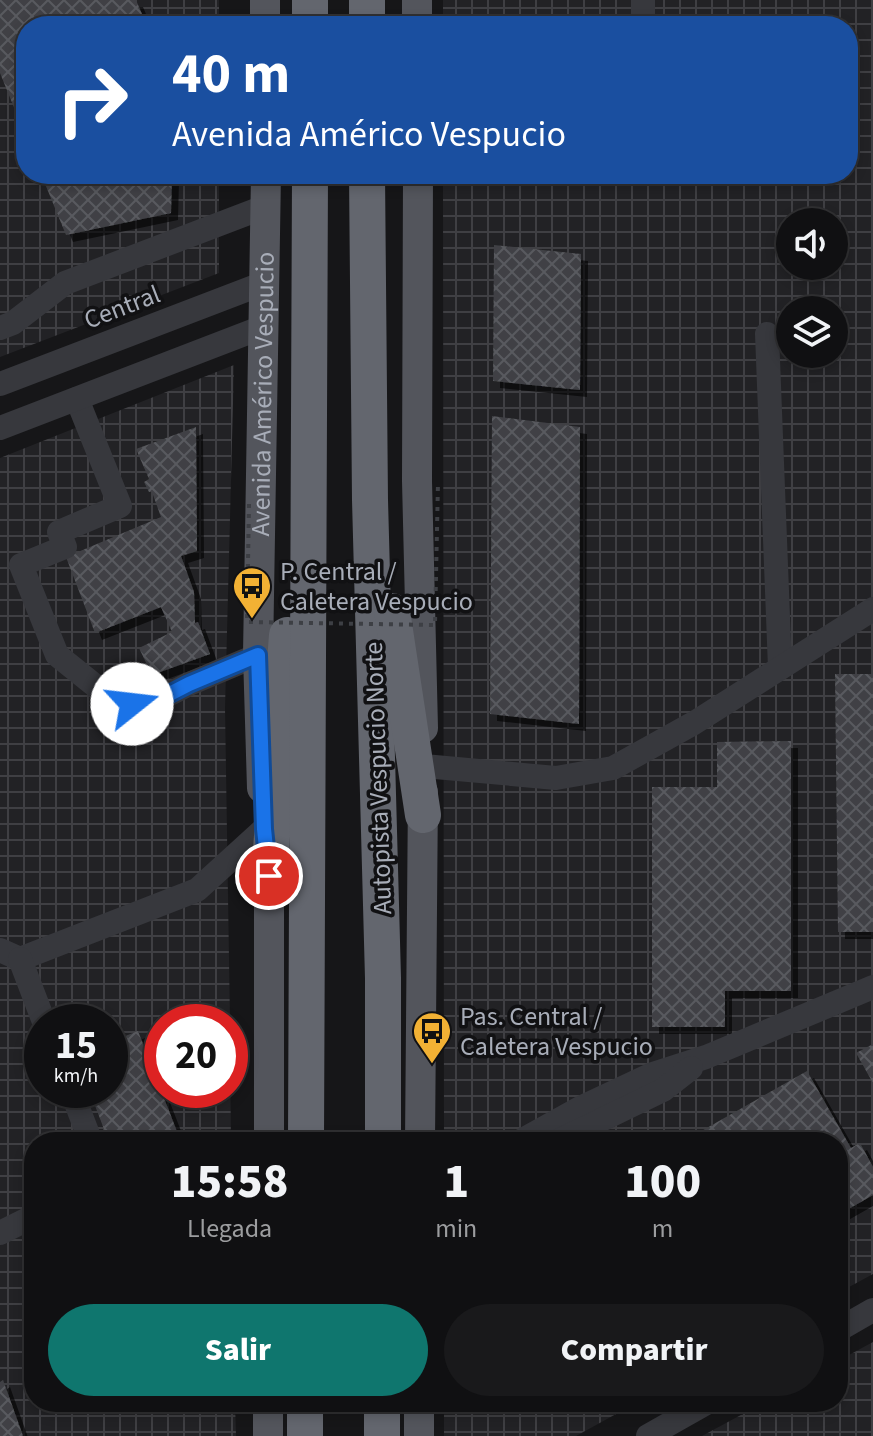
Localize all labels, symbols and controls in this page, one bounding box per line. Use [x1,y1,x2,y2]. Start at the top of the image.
text: 40 m [172,35,290,114]
icon: right [40,48,144,152]
text: Avenida Américo Vespucio [172,109,566,160]
map controls [776,208,848,368]
button: sound [776,208,848,280]
street label: Avenida Américo Vespucio [241,251,283,537]
street label: Central [79,276,165,338]
button: layers [776,296,848,368]
place label: P. Central / Caletera Vespucio [280,553,473,620]
bus stop icon: P. Central / Caletera Vespucio [231,565,273,620]
street label: Autopista Vespucio Norte [355,641,401,915]
position arrow [90,662,174,746]
pin [235,842,303,910]
icon: arrive [247,854,291,898]
place label: Pas. Central / Caletera Vespucio [460,998,653,1065]
speed limit sign: 20 [144,1004,248,1108]
bus stop icon: Pas. Central / Caletera Vespucio [411,1010,453,1065]
text: 15 [55,1017,97,1074]
text: km/h [54,1062,98,1090]
text: 15:58 [171,1148,288,1216]
text: 1 [443,1148,469,1216]
text: 100 [624,1148,701,1216]
text: Llegada [187,1210,272,1247]
text: min [435,1210,477,1247]
text: m [652,1210,673,1247]
button: Salir [48,1304,428,1396]
button: Compartir [444,1304,824,1396]

